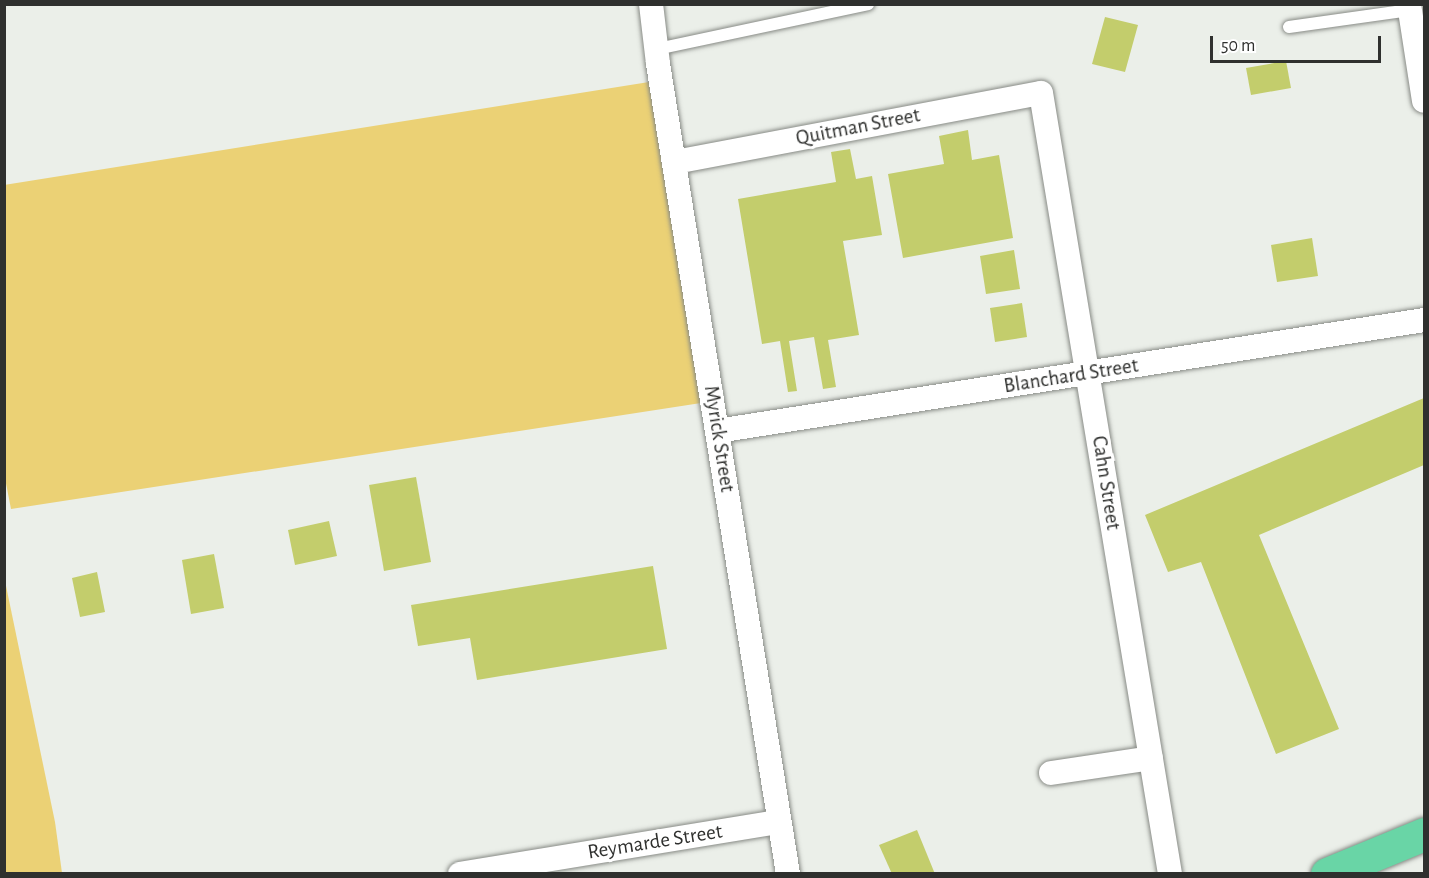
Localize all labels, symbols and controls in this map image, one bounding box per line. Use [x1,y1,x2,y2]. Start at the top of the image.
scale bar [1213,24,1384,62]
text: 50 m [1221,37,1255,55]
street label: Quitman Street [794,103,922,151]
street label: Blanchard Street [1002,353,1140,399]
street label: Myrick Street [698,384,740,494]
street label: Cahn Street [1086,434,1126,532]
street label: Reymarde Street [586,819,724,865]

